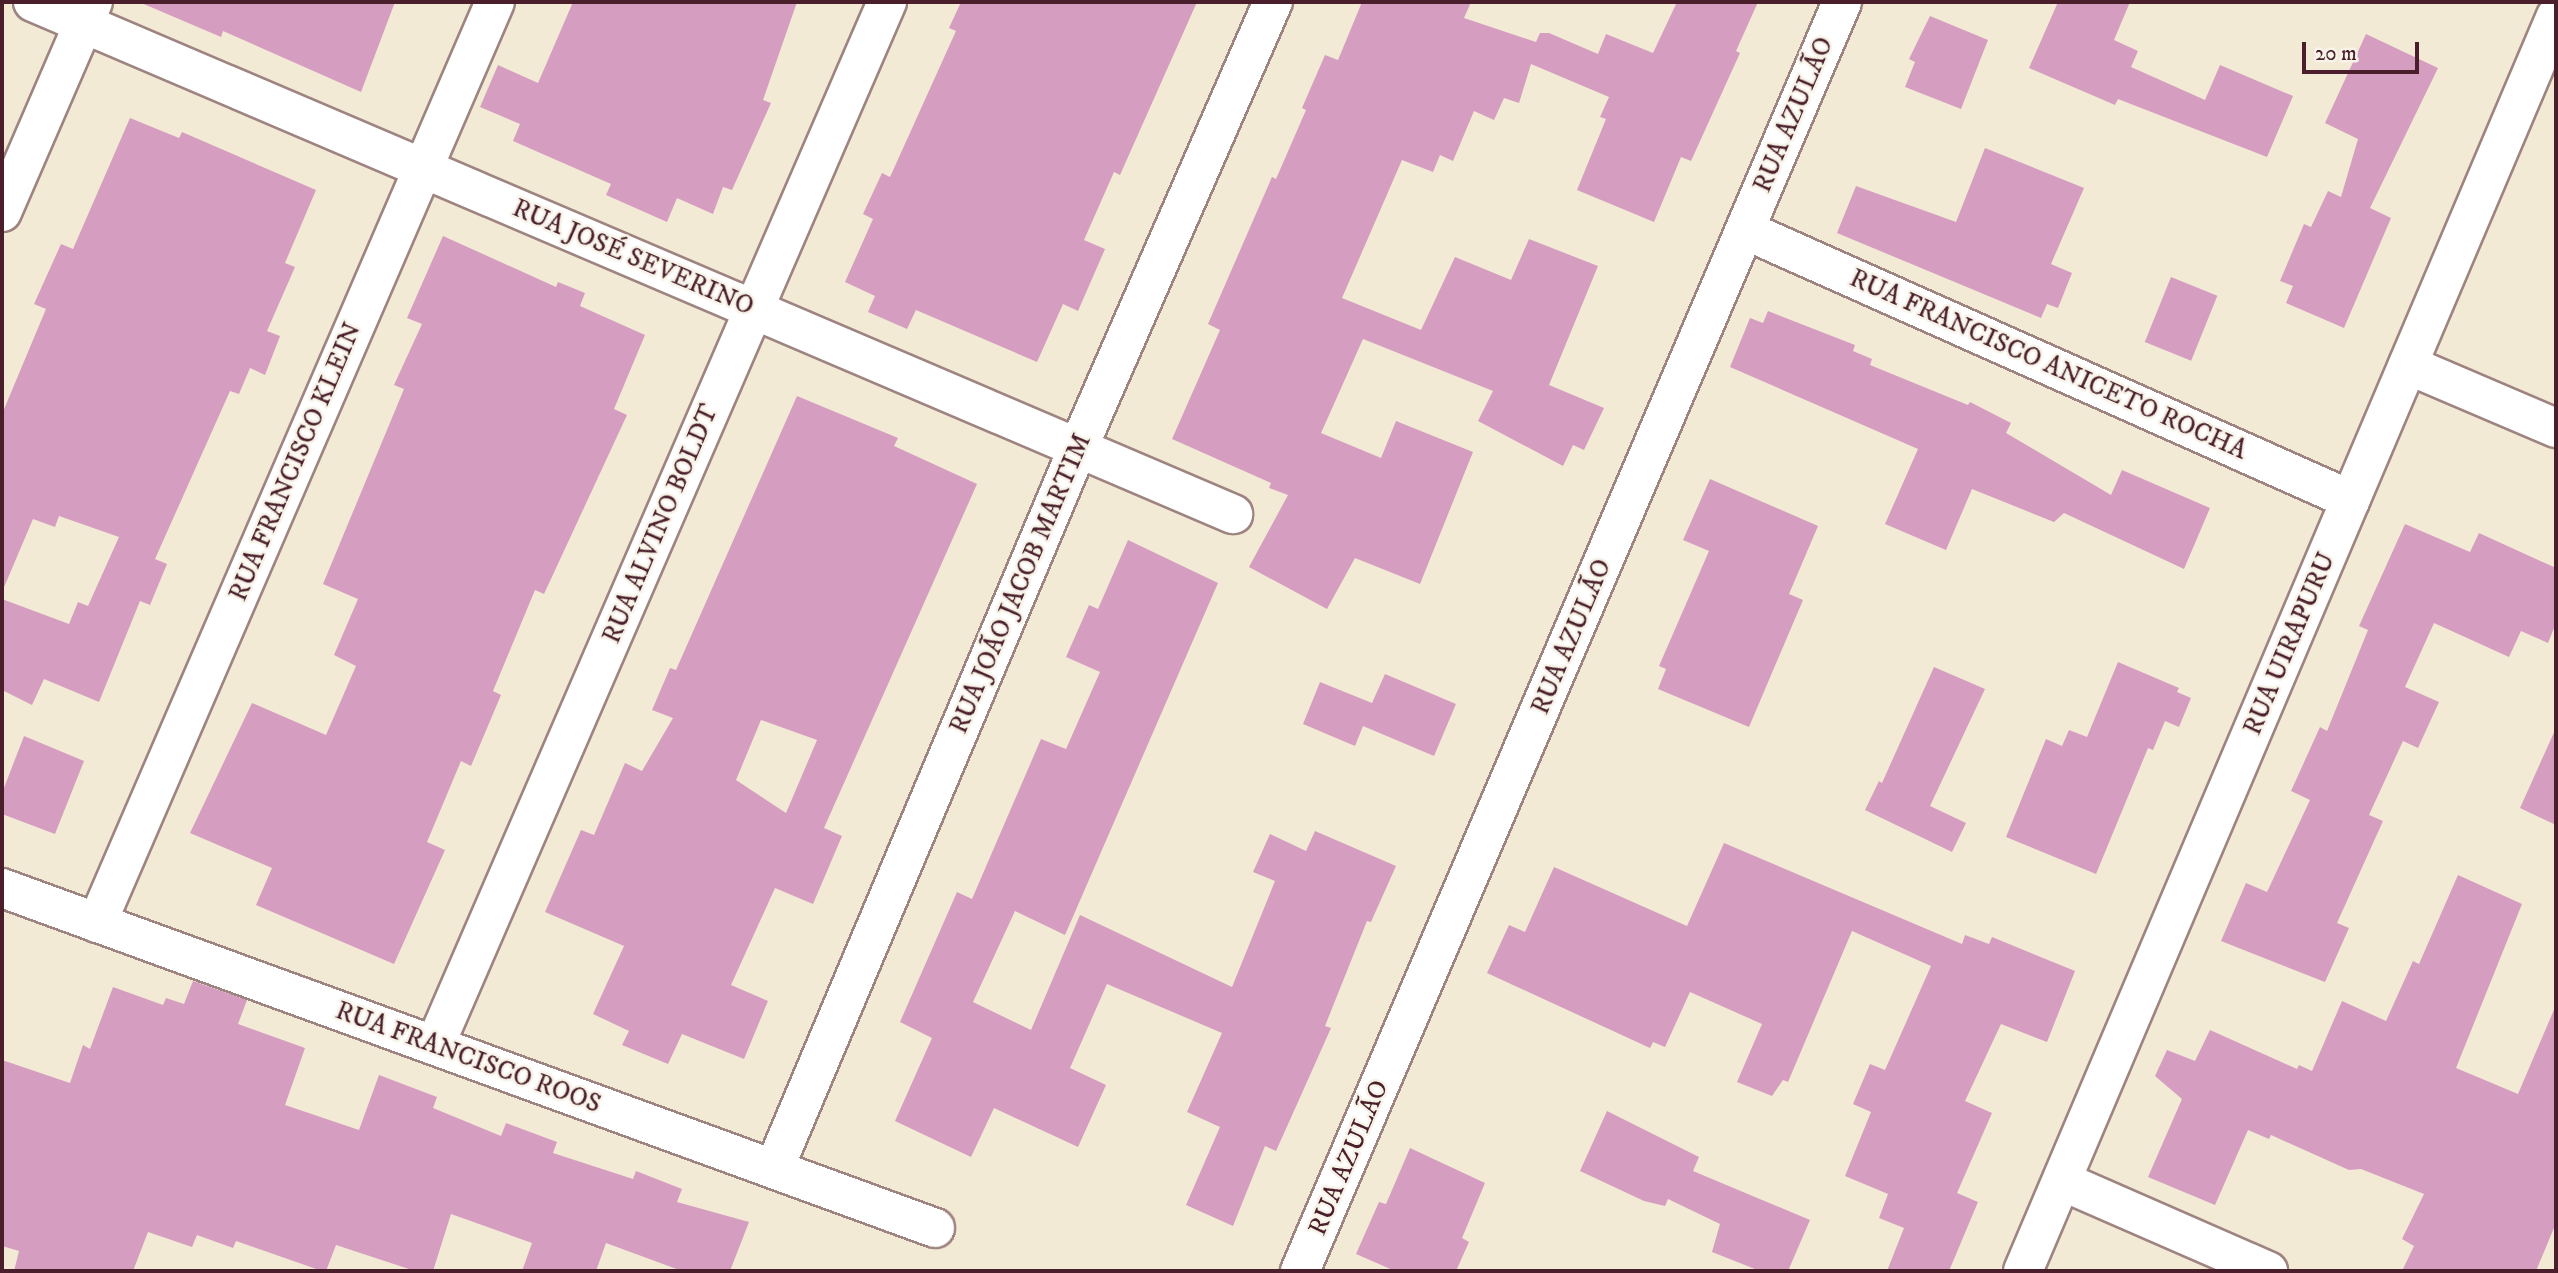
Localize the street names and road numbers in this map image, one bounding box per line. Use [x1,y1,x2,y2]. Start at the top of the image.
street label: RUA AZULÃO [1747,33,1841,197]
street label: RUA JOSÉ SEVERINO [508,193,758,323]
street label: RUA FRANCISCO ANICETO ROCHA [1845,263,2251,467]
street label: RUA FRANCISCO KLEIN [223,318,369,606]
street label: RUA ALVINO BOLDT [596,400,726,648]
street label: RUA JOÃO JACOB MARTIM [944,429,1098,739]
street label: RUA UIRAPURU [2237,548,2343,740]
street label: RUA AZULÃO [1525,555,1619,719]
street label: RUA FRANCISCO ROOS [331,995,605,1121]
street label: RUA AZULÃO [1302,1076,1396,1240]

